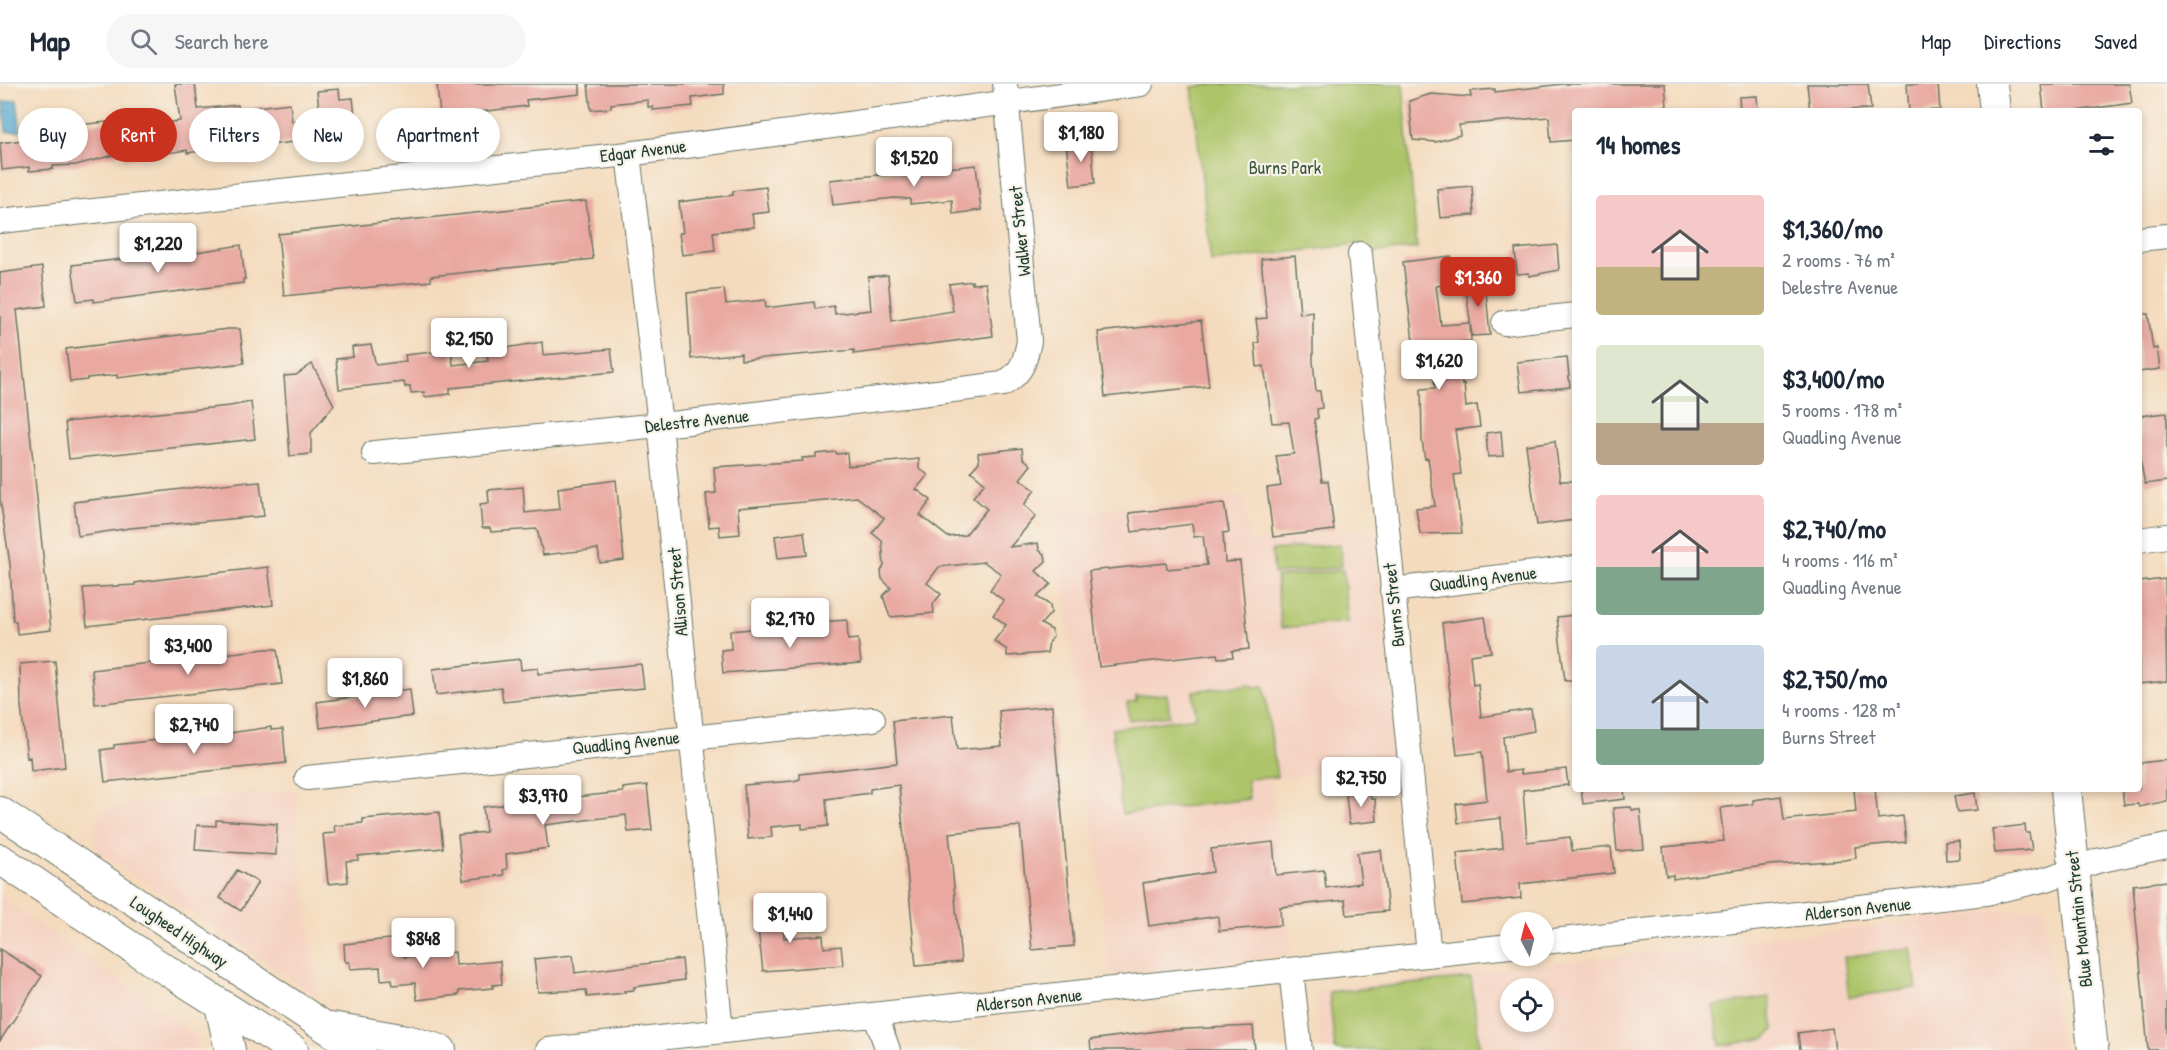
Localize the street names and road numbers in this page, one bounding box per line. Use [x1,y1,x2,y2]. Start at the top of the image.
street label: Edgar Avenue [598,133,688,168]
street label: Walker Street [1002,184,1037,277]
street label: Delestre Avenue [644,403,750,438]
street label: Allison Street [661,546,694,637]
street label: Quadling Avenue [1428,560,1538,597]
street label: Burns Street [1377,561,1410,648]
street label: Quadling Avenue [571,724,681,761]
street label: Blue Mountain Street [2059,849,2098,989]
street label: Lougheed Highway [125,890,234,974]
street label: Alderson Avenue [1804,890,1912,927]
street label: Alderson Avenue [975,981,1083,1018]

